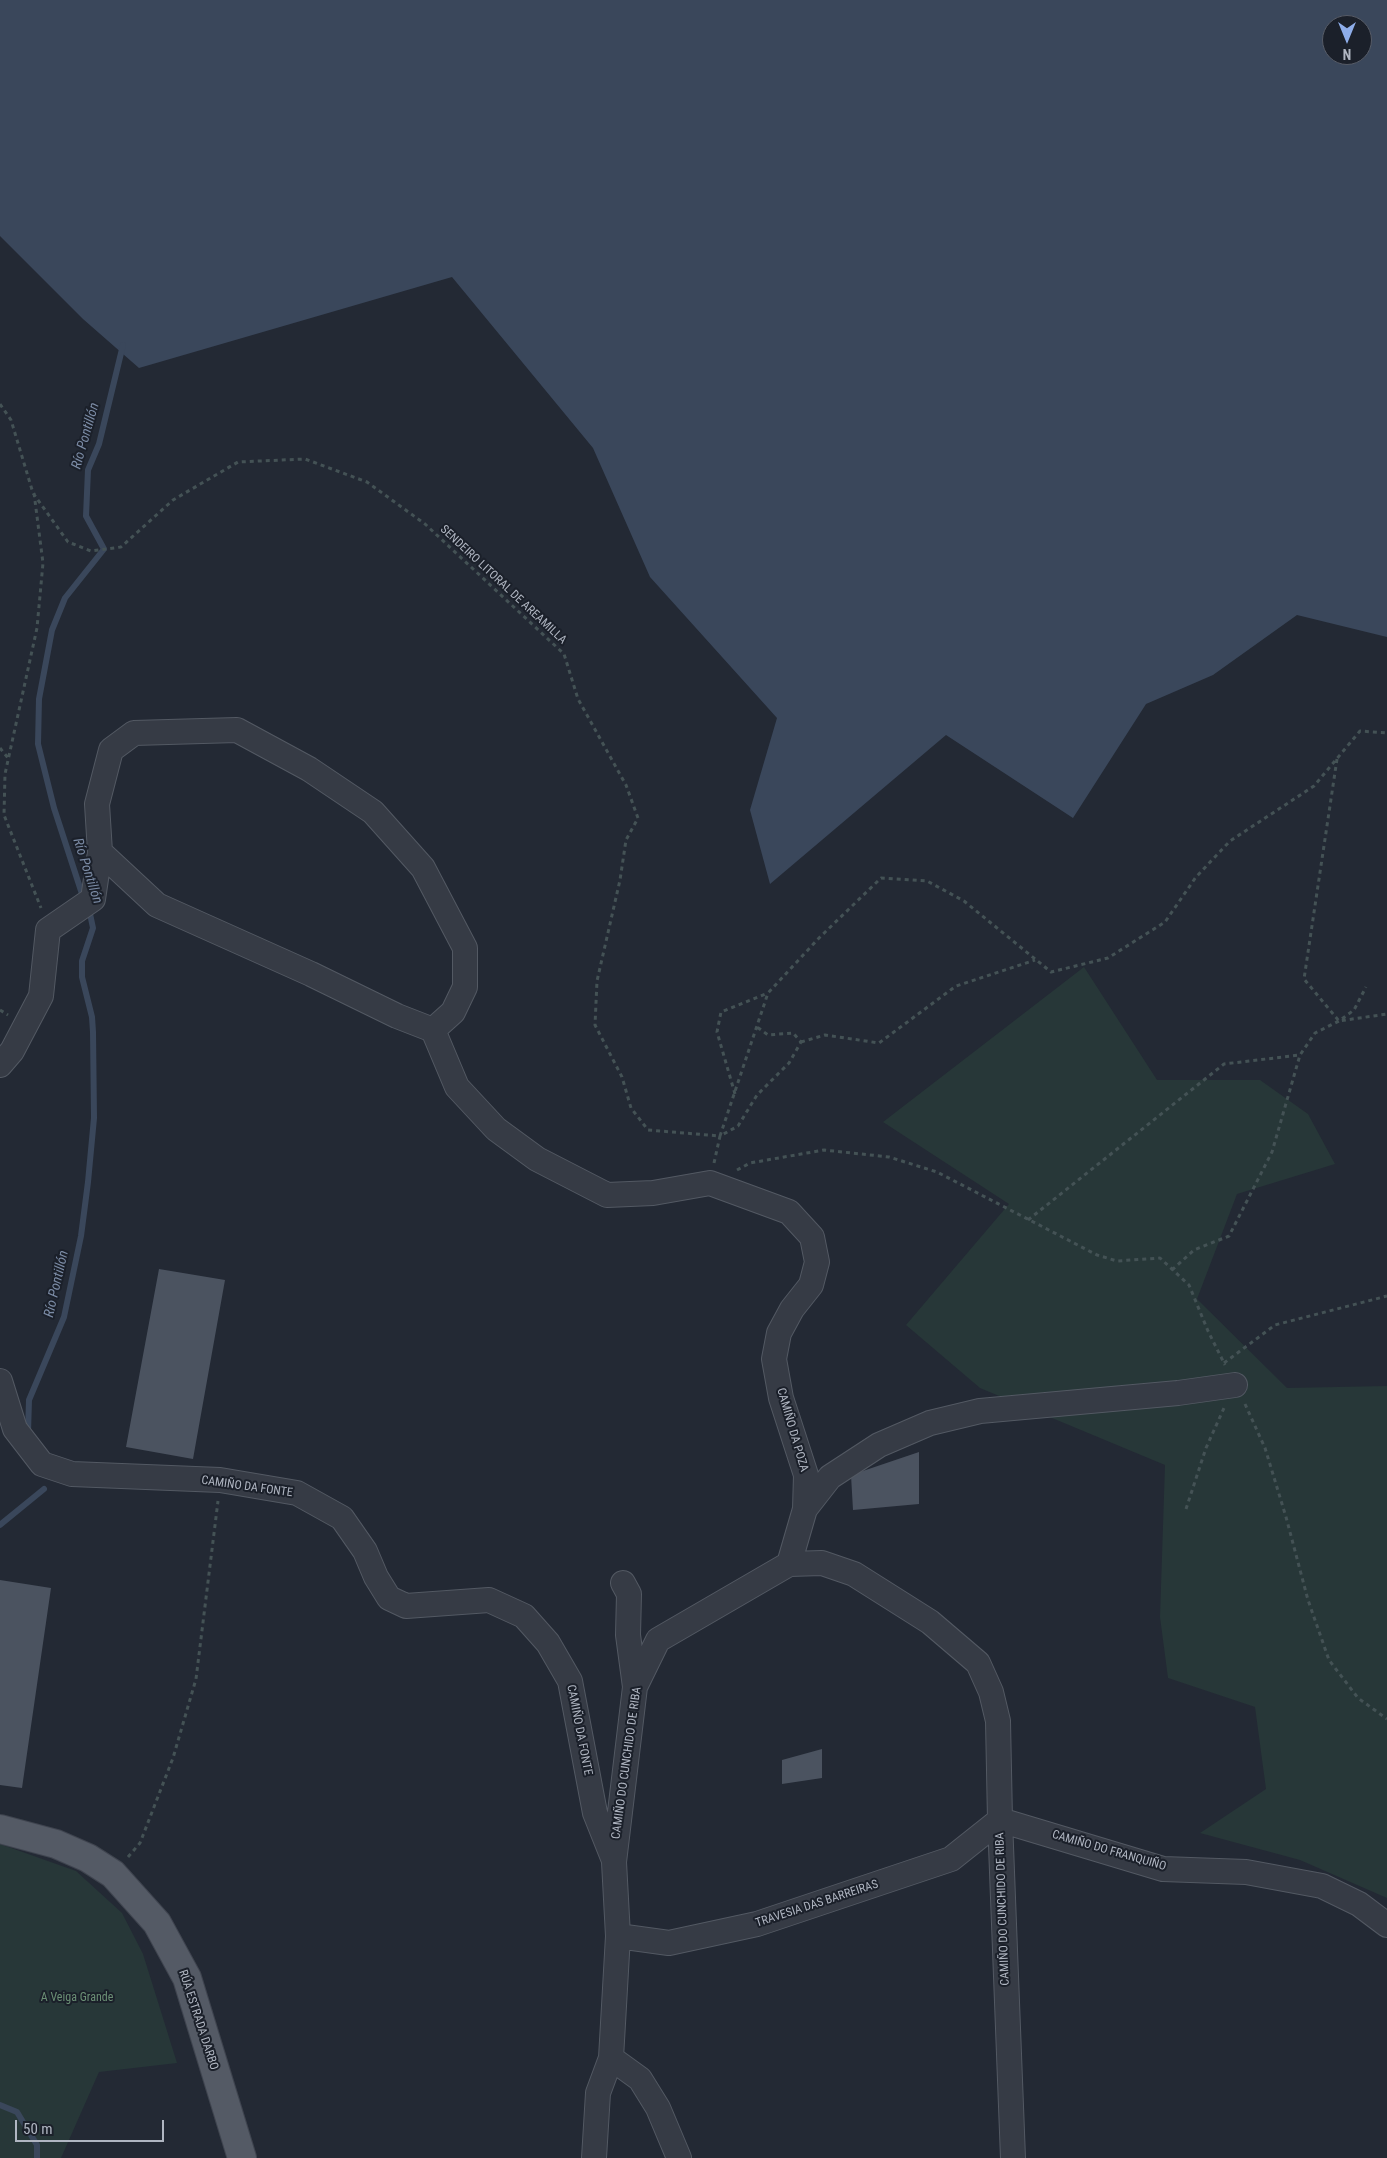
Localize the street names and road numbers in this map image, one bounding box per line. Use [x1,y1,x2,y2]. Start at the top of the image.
street label: SENDEIRO LITORAL DE AREAMILLA [437,523,569,647]
street label: CAMIÑO DA POZA [773,1386,811,1474]
street label: CAMIÑO DA FONTE [200,1473,294,1501]
street label: CAMIÑO DA FONTE [563,1683,595,1777]
street label: CAMIÑO DO CUNCHIDO DE RIBA [609,1686,645,1840]
street label: CAMIÑO DO FRANQUIÑO [1050,1828,1168,1874]
street label: CAMIÑO DO CUNCHIDO DE RIBA [993,1832,1013,1986]
street label: TRAVESIA DAS BARREIRAS [754,1877,880,1931]
street label: RÚA ESTRADA DARBO [175,1968,221,2072]

